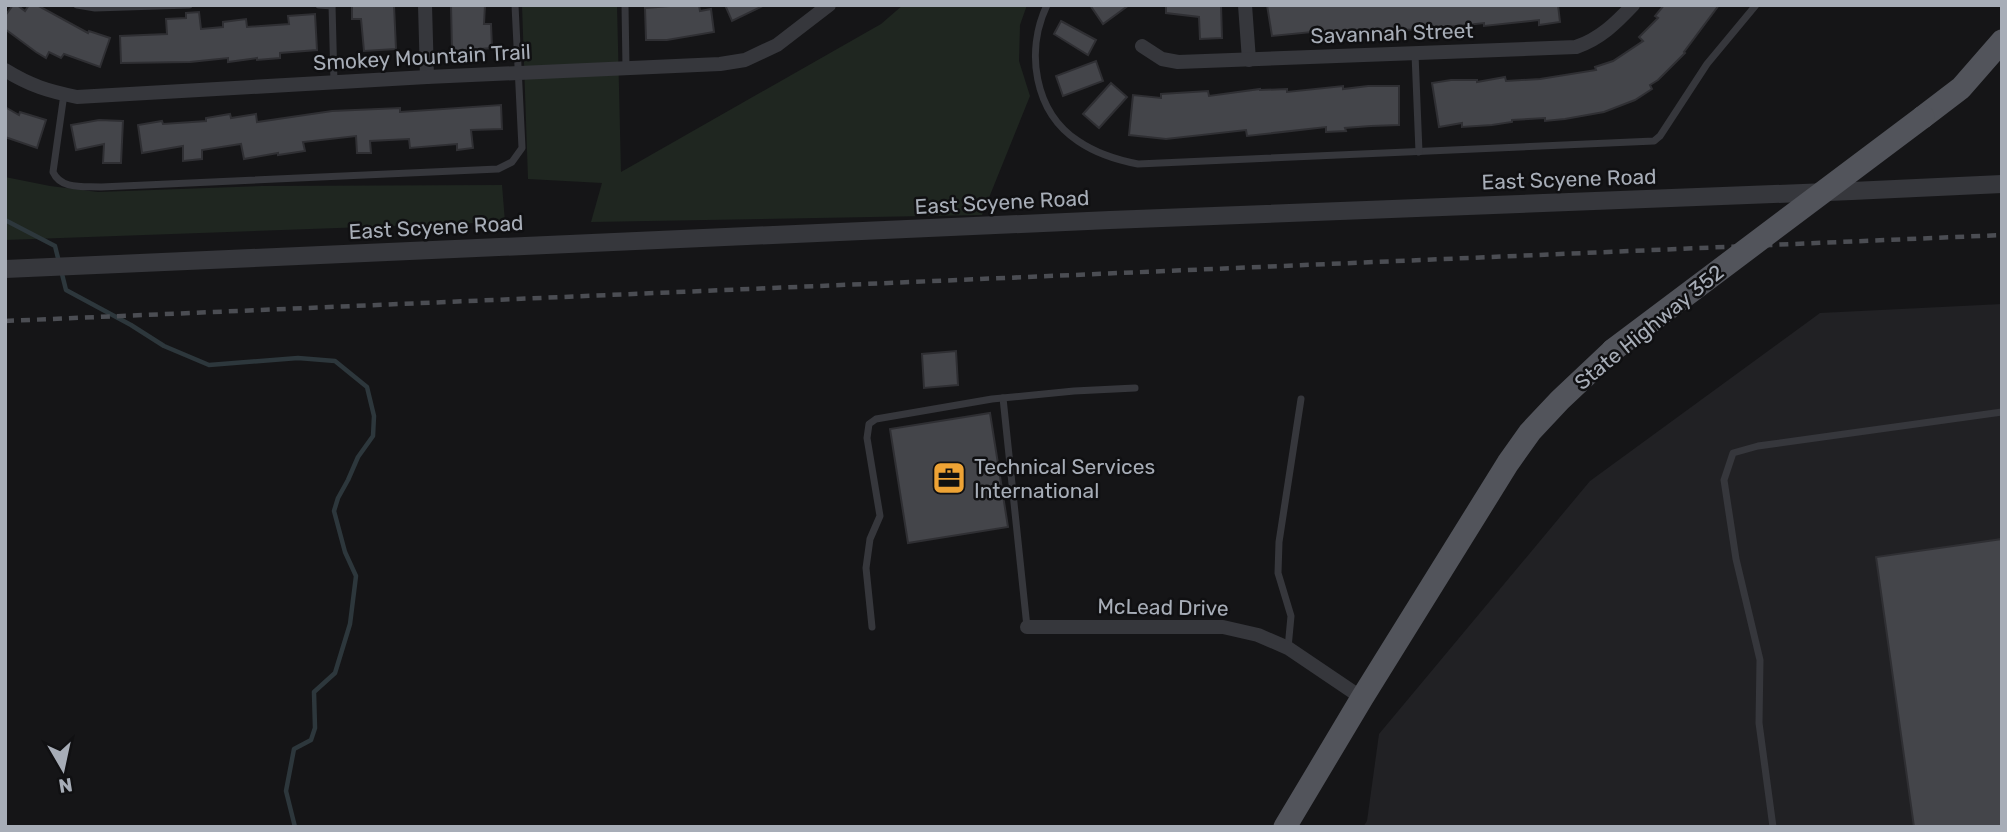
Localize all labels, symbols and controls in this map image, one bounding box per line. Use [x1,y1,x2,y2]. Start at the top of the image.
street label: Savannah Street [1310,18,1474,48]
street label: Smokey Mountain Trail [313,39,531,75]
street label: East Scyene Road [1481,163,1657,195]
street label: East Scyene Road [914,185,1090,219]
street label: East Scyene Road [348,210,524,244]
street label: State Highway 352 [1569,259,1729,395]
place label: Technical Services International [974,454,1155,503]
office icon: Technical Services International [930,459,968,497]
street label: McLead Drive [1097,593,1229,621]
north arrow [28,734,98,804]
text: N [57,773,74,798]

